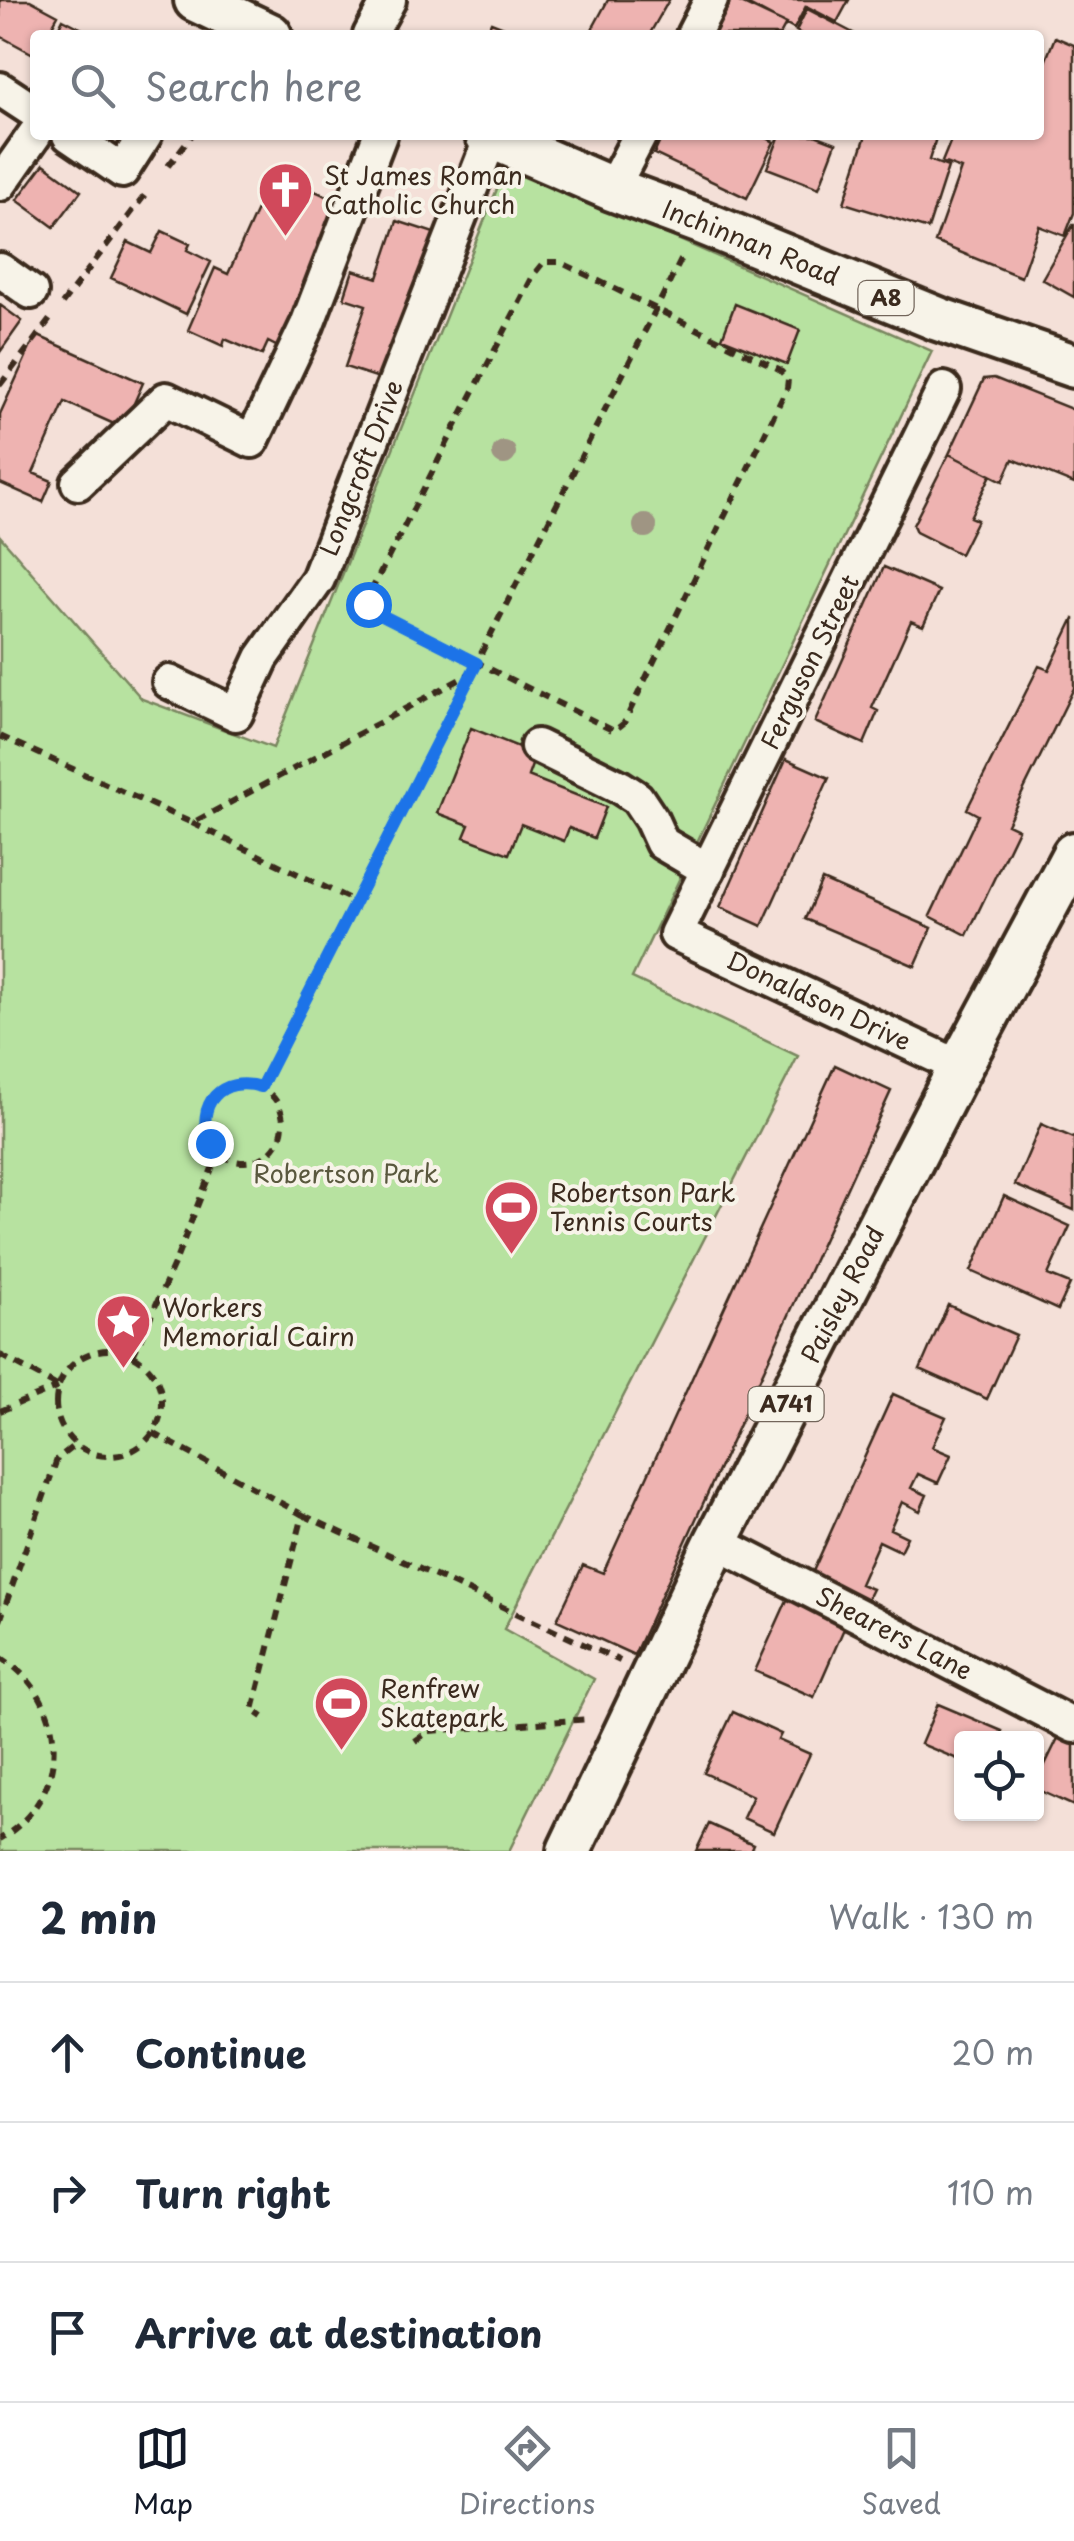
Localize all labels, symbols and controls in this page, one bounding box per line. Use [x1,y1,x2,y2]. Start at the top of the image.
search box [30,30,1044,140]
text: Search here [145,57,362,114]
icon: search [65,58,120,113]
place label: St James Roman Catholic Church [324,156,523,223]
church icon: St James Roman Catholic Church [255,160,315,239]
street label: Inchinnan Road [657,189,845,295]
road number: A8 [858,281,914,315]
street label: Longcroft Drive [309,374,412,561]
street label: Ferguson Street [750,568,868,756]
route start [346,582,392,628]
street label: Donaldson Drive [721,940,918,1059]
route end [188,1121,234,1167]
park label: Robertson Park [253,1154,439,1192]
place label: Robertson Park Tennis Courts [550,1173,736,1240]
sports icon: Robertson Park Tennis Courts [481,1177,541,1256]
street label: Paisley Road [791,1219,893,1370]
place label: Workers Memorial Cairn [162,1288,355,1355]
place icon: Workers Memorial Cairn [93,1292,153,1371]
road number: A741 [748,1387,824,1421]
street label: Shearers Lane [810,1577,979,1689]
place label: Renfrew Skatepark [380,1669,505,1736]
sports icon: Renfrew Skatepark [311,1673,371,1752]
map controls [954,1731,1044,1821]
button: locate [954,1731,1044,1821]
text: 2 min [40,1885,157,1948]
text: Walk · 130 m [829,1892,1034,1940]
text: Continue [135,2024,306,2081]
icon: ahead [40,2025,95,2080]
text: 20 m [952,2028,1034,2076]
text: Turn right [135,2164,331,2221]
icon: right [40,2165,95,2220]
text: 110 m [947,2168,1034,2216]
text: Arrive at destination [135,2304,543,2361]
icon: arrive [40,2305,95,2360]
tab: Map [133,2421,193,2524]
tab: Directions [459,2421,595,2524]
tab: Saved [861,2421,941,2524]

